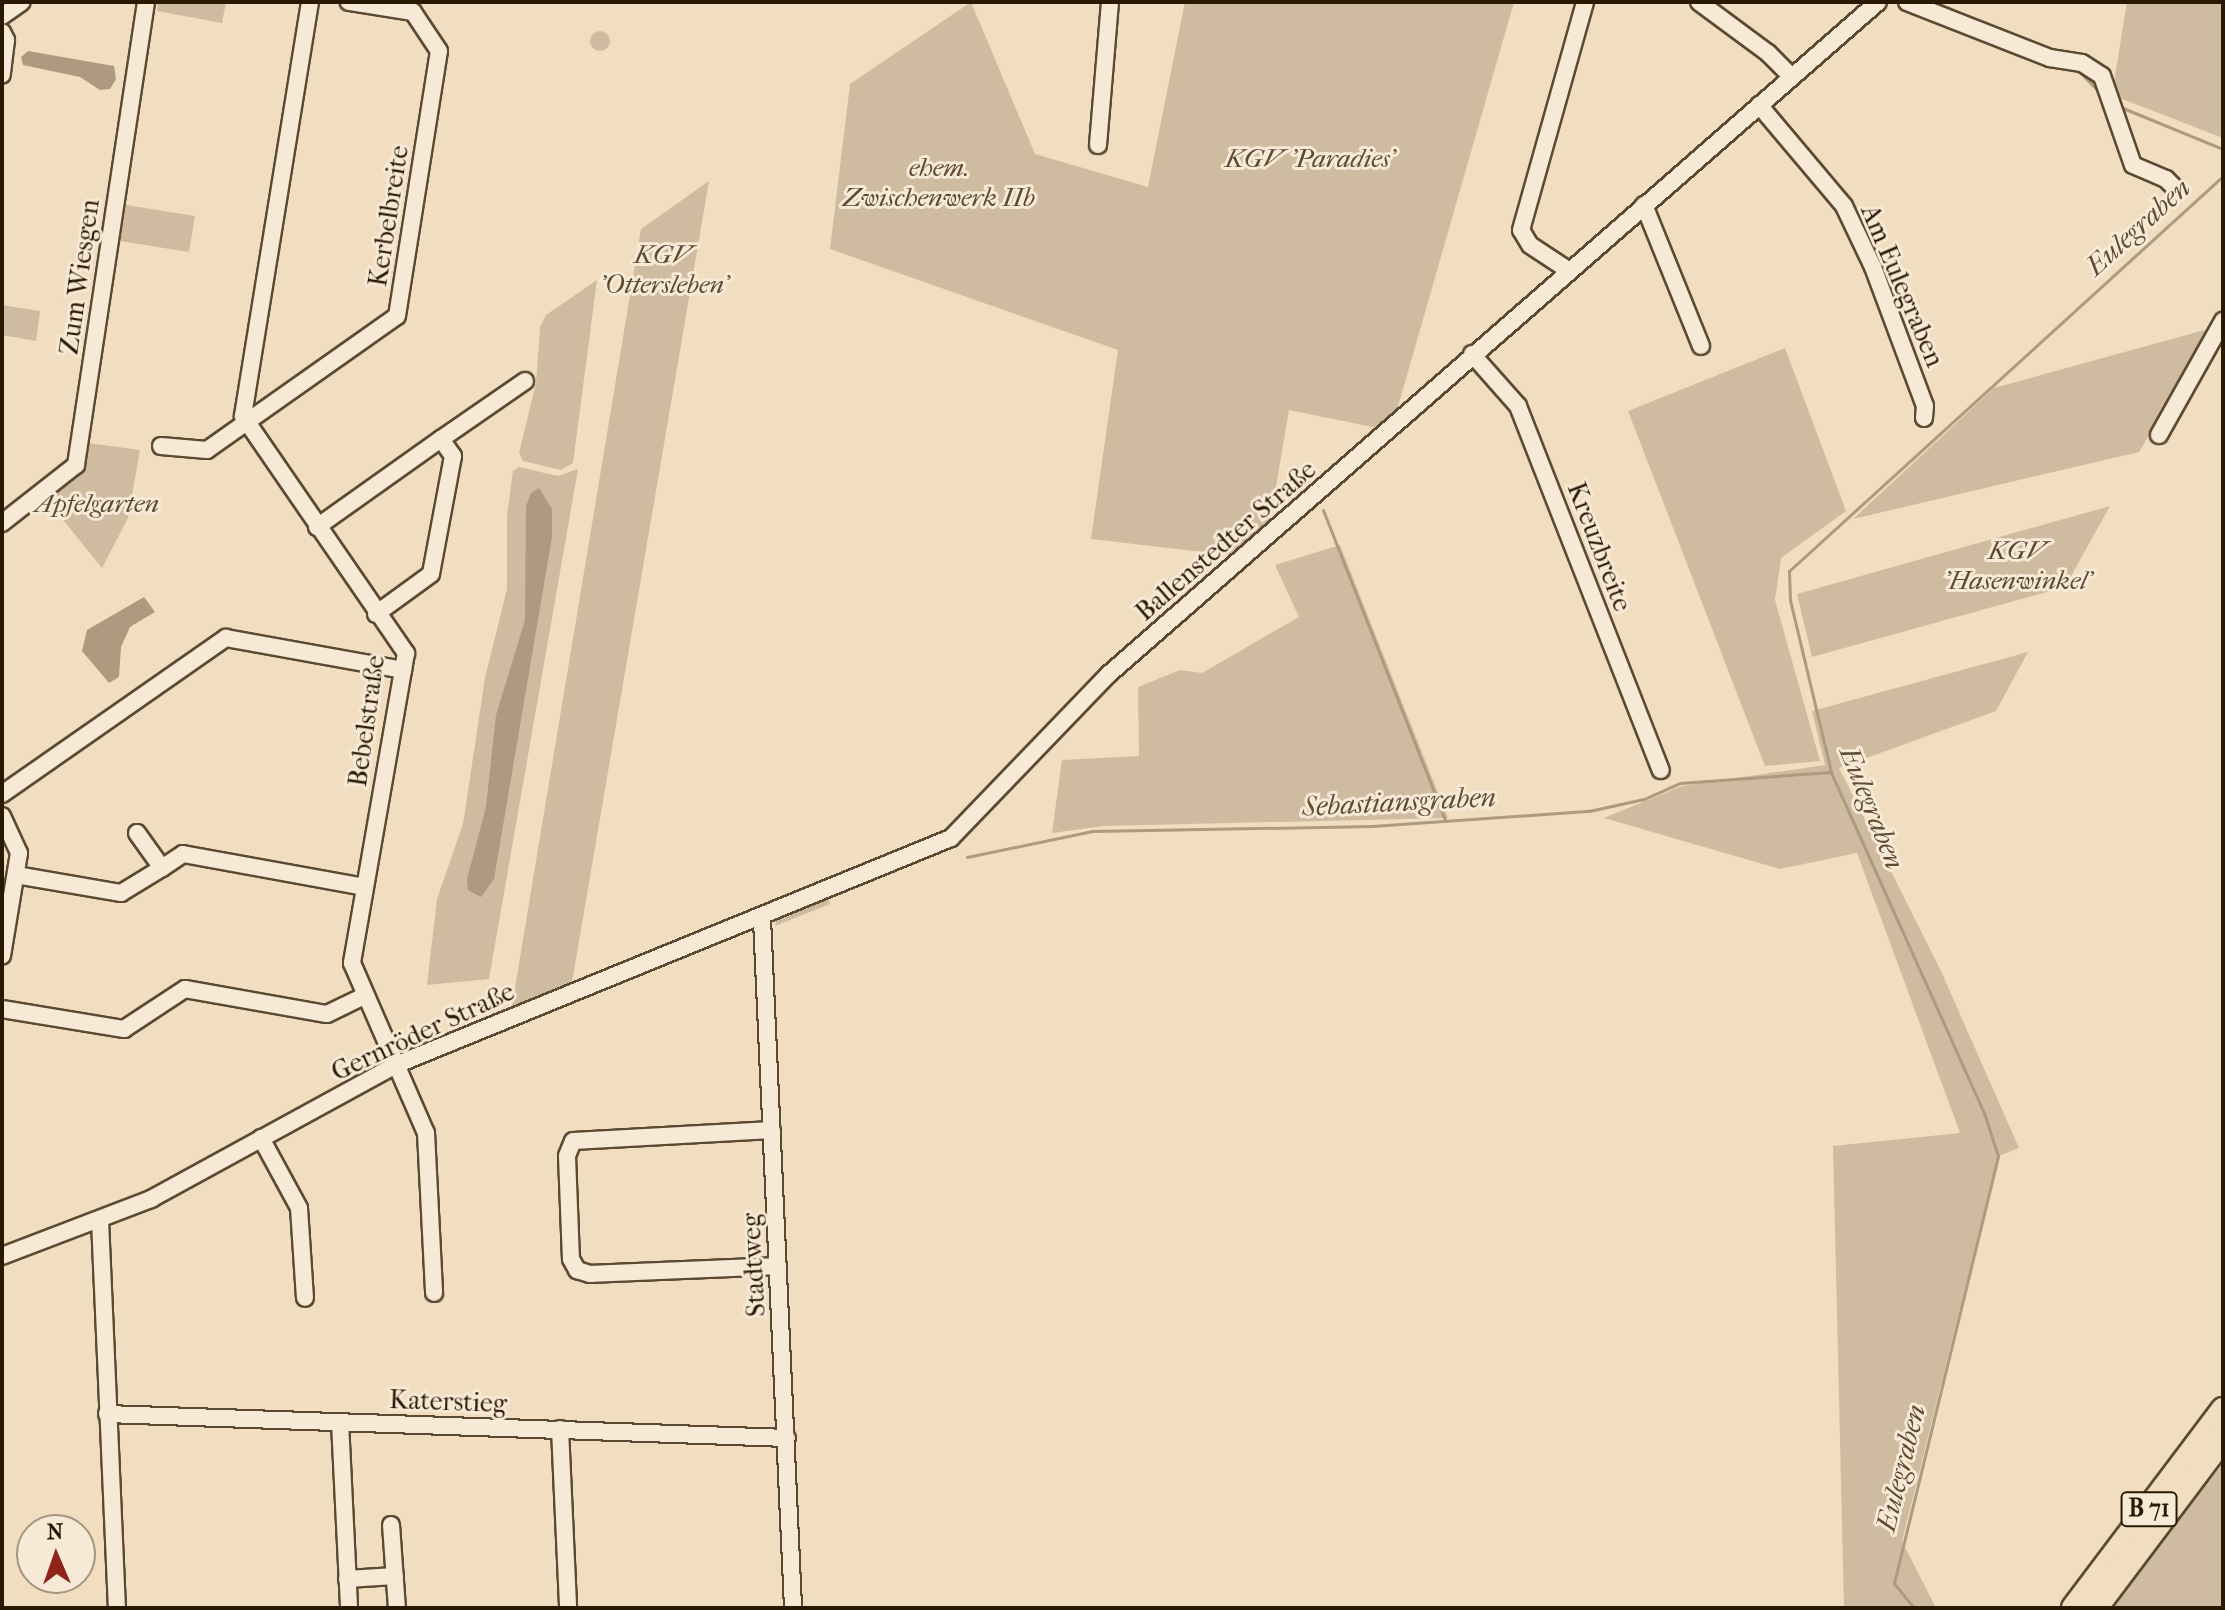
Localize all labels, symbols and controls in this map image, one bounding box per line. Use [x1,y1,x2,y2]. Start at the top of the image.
street label: Kerbelbreite [362,143,416,289]
park label: KGV 'Paradies' [1225,143,1395,175]
park label: ehem. Zwischenwerk IIb [843,152,1035,214]
water label: Eulegraben [2079,171,2197,283]
street label: Zum Wiesgen [54,197,106,357]
street label: Am Eulegraben [1854,200,1950,372]
park label: KGV 'Ottersleben' [599,239,729,300]
street label: Ballenstedter Straße [1129,454,1323,628]
street label: Kreuzbreite [1560,478,1638,616]
park label: Apfelgarten [35,488,159,520]
park label: KGV 'Hasenwinkel' [1944,535,2092,596]
street label: Bebelstraße [342,653,392,789]
water label: Eulegraben [1832,742,1912,874]
water label: Sebastiansgraben [1301,780,1497,824]
street label: Gernröder Straße [327,976,519,1088]
street label: Stadtweg [736,1212,772,1318]
street label: Katerstieg [389,1384,507,1420]
water label: Eulegraben [1869,1401,1933,1535]
road number: B 71 [2119,1489,2179,1529]
north arrow [16,1514,96,1594]
text: N [46,1519,64,1545]

